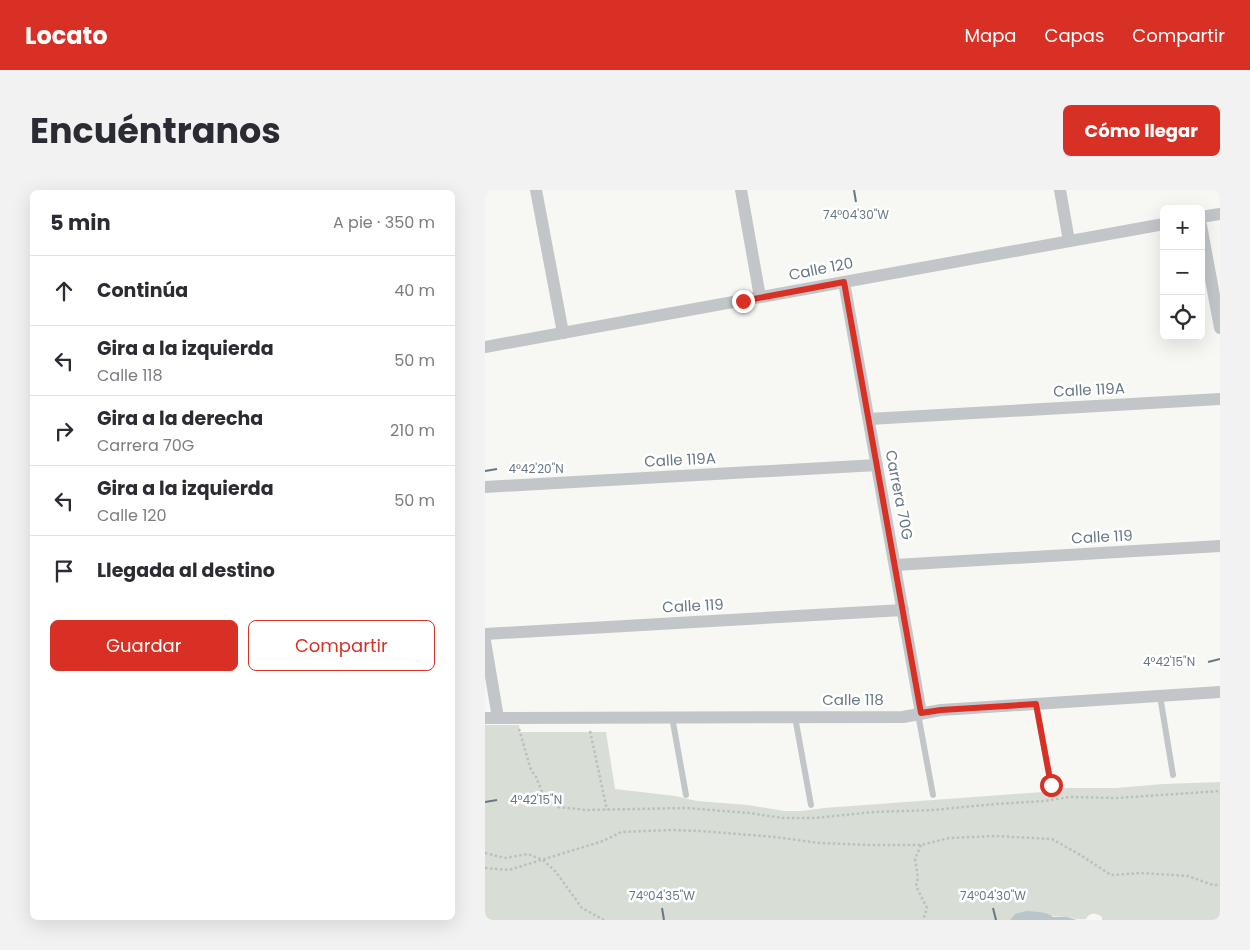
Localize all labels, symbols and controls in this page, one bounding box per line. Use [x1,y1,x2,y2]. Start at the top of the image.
text: Locato [25,19,108,52]
text: Mapa [964,23,1017,48]
text: Capas [1045,23,1104,48]
text: Compartir [1132,23,1225,48]
button: Cómo llegar [1063,105,1220,156]
text: Encuéntranos [30,106,281,155]
map controls [1160,205,1205,340]
button: + [1160,205,1205,250]
text: 74°04'30"W [823,206,889,223]
text: 5 min [50,208,111,237]
text: A pie · 350 m [333,211,435,234]
button: − [1160,250,1205,295]
street label: Calle 120 [787,252,855,285]
icon: ahead [50,277,78,305]
text: Continúa [97,277,188,304]
text: 40 m [394,279,435,302]
route end [732,290,755,313]
button: locate [1160,295,1205,340]
text: Gira a la izquierda [97,335,274,362]
icon: left [50,347,78,375]
text: 50 m [394,349,435,372]
text: Calle 118 [97,364,163,387]
street label: Calle 119A [1053,377,1125,402]
text: Gira a la derecha [97,405,263,432]
icon: right [50,417,78,445]
text: 210 m [390,419,435,442]
text: Carrera 70G [97,434,194,457]
street label: Calle 119A [644,447,716,472]
street label: Carrera 70G [880,448,919,542]
text: 4°42'20"N [508,460,564,477]
text: Gira a la izquierda [97,475,274,502]
icon: left [50,487,78,515]
text: 50 m [394,489,435,512]
text: Calle 120 [97,504,167,527]
street label: Calle 119 [1071,524,1133,549]
icon: arrive [50,557,78,585]
text: Llegada al destino [97,557,275,584]
street label: Calle 119 [662,593,724,618]
button: Guardar [50,620,238,671]
button: Compartir [248,620,435,671]
text: 4°42'15"N [1143,653,1195,670]
street label: Calle 118 [822,689,884,710]
route start [1040,774,1063,797]
text: 4°42'15"N [510,791,562,808]
text: 74°04'35"W [629,887,695,904]
text: 74°04'30"W [960,887,1026,904]

